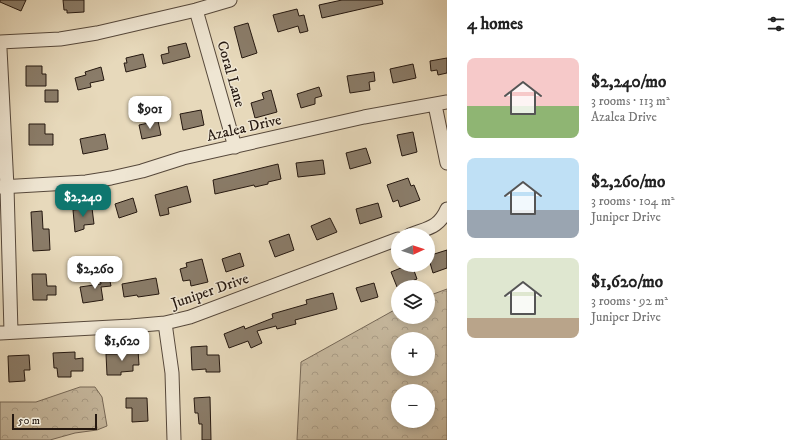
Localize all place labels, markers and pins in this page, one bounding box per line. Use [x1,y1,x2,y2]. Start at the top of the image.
pin: $901 [126,96,174,130]
pin: $2,240 [50,184,116,218]
pin: $2,260 [62,256,128,290]
pin: $1,620 [89,328,155,362]

